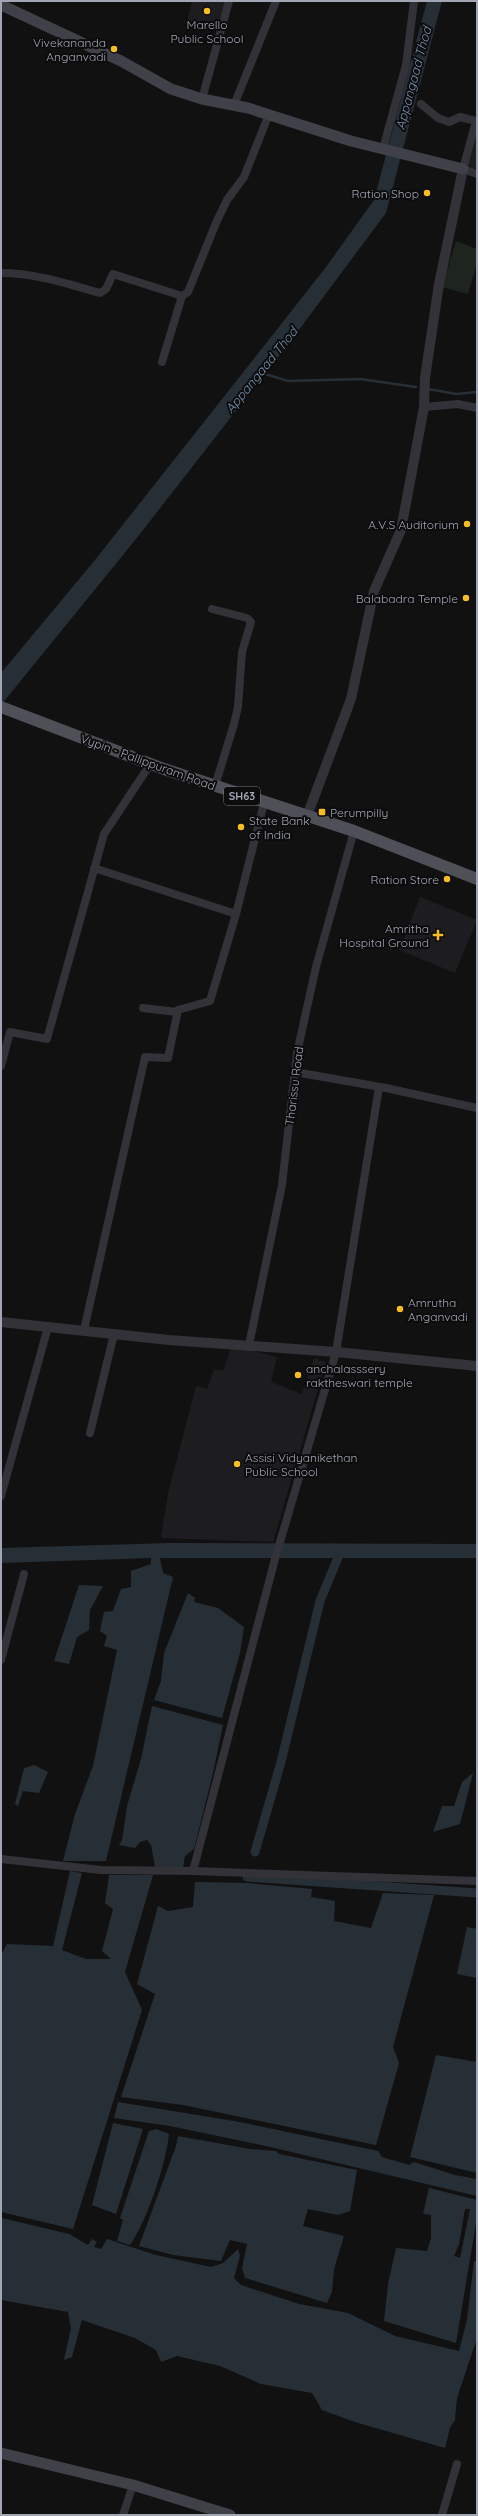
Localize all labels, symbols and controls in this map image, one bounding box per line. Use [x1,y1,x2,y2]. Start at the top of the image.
marker: Marello Public School [202,6,212,16]
place label: Marello Public School [170,17,244,46]
water label: Appangaad Thod [392,23,435,131]
place label: Vivekananda Anganvadi [33,35,106,64]
marker: Vivekananda Anganvadi [109,44,119,54]
place label: Ration Shop [351,186,419,201]
marker: Ration Shop [422,188,432,198]
water label: Appangaad Thod [221,322,302,416]
place label: A.V.S Auditorium [368,517,459,532]
marker: A.V.S Auditorium [462,519,472,529]
place label: Balabadra Temple [356,591,458,606]
marker: Balabadra Temple [461,593,471,603]
street label: Vypin - Pallippuram Road [79,731,217,793]
road number: SH63 [224,787,260,805]
place label: Perumpilly [330,805,388,820]
marker: Perumpilly [317,807,327,817]
place label: State Bank of India [249,813,310,842]
marker: State Bank of India [236,822,246,832]
place label: Ration Store [370,872,439,887]
marker: Ration Store [442,874,452,884]
place label: Amritha Hospital Ground [339,921,429,950]
marker: Amritha Hospital Ground [432,929,444,941]
street label: Tharissu Road [282,1046,306,1126]
place label: Amrutha Anganvadi [408,1295,468,1324]
marker: Amrutha Anganvadi [395,1304,405,1314]
place label: anchalasssery raktheswari temple [306,1361,413,1390]
marker: anchalasssery raktheswari temple [293,1370,303,1380]
place label: Assisi Vidyanikethan Public School [245,1450,358,1479]
marker: Assisi Vidyanikethan Public School [232,1459,242,1469]

